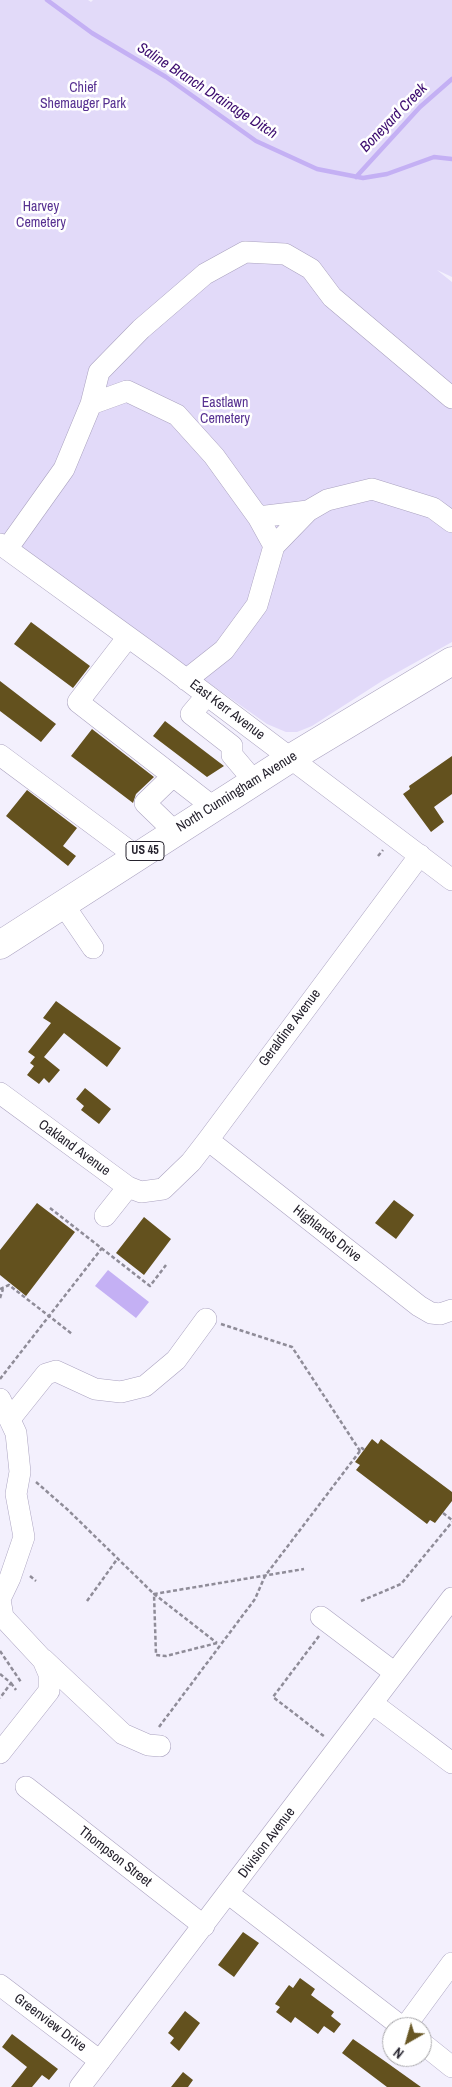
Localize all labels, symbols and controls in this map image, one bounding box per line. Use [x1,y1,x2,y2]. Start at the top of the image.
water label: Saline Branch Drainage Ditch [134,39,280,143]
park label: Chief Shemauger Park [40,80,126,112]
water label: Boneyard Creek [357,80,431,156]
park label: Harvey Cemetery [16,199,66,232]
park label: Eastlawn Cemetery [200,395,250,428]
street label: East Kerr Avenue [186,676,268,744]
street label: North Cunningham Avenue [174,748,300,836]
road number: US 45 [126,841,164,860]
street label: Geraldine Avenue [256,986,324,1070]
street label: Oakland Avenue [35,1116,113,1180]
street label: Highlands Drive [289,1202,365,1266]
street label: Division Avenue [235,1804,299,1882]
street label: Thompson Street [75,1823,155,1891]
street label: Greenview Drive [11,1990,89,2056]
north arrow [382,2017,432,2067]
text: N [390,2043,407,2063]

